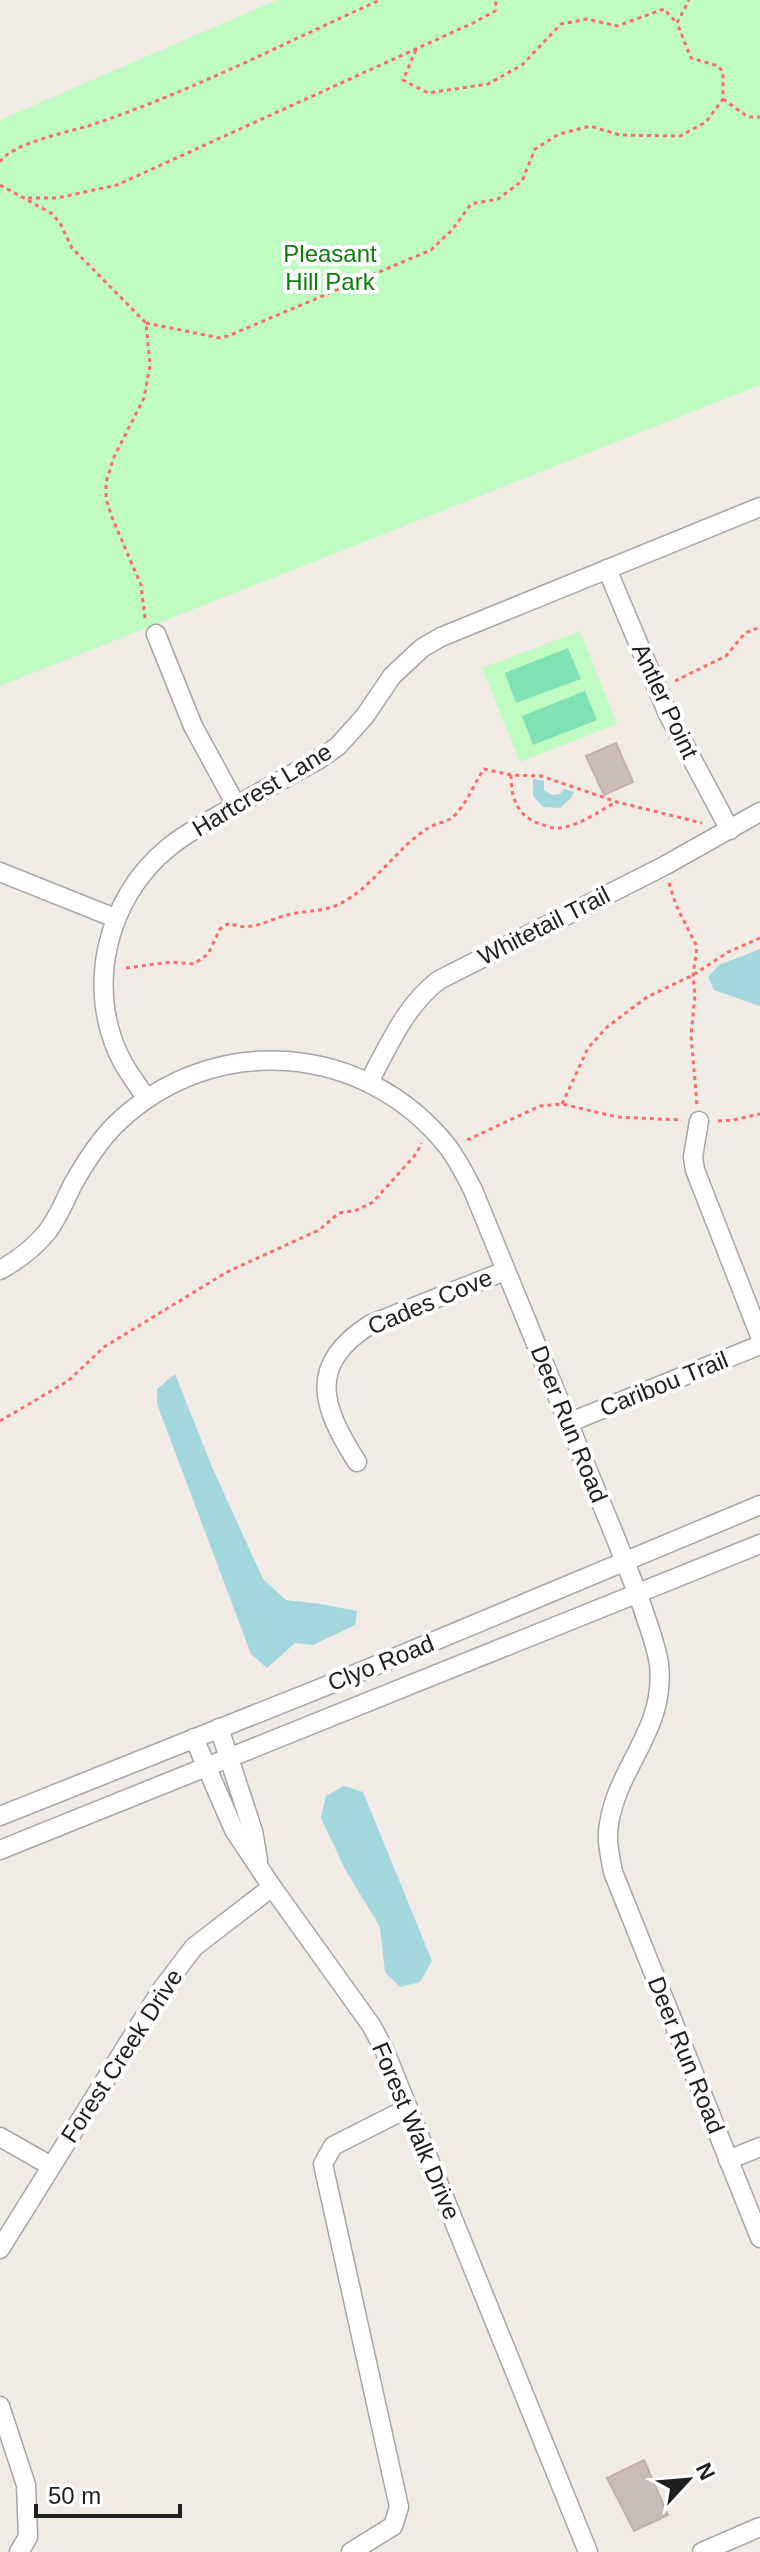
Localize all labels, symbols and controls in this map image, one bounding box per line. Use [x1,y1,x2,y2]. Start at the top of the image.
park label: Pleasant Hill Park [283,240,377,295]
street label: Antler Point [627,639,704,763]
street label: Hartcrest Lane [187,737,336,842]
street label: Whitetail Trail [473,881,614,970]
street label: Cades Cove [364,1263,496,1340]
street label: Deer Run Road [526,1341,613,1506]
street label: Caribou Trail [596,1346,732,1422]
street label: Clyo Road [324,1629,438,1696]
street label: Forest Creek Drive [55,1964,188,2148]
street label: Deer Run Road [643,1972,730,2137]
street label: Forest Walk Drive [367,2038,466,2223]
north arrow [648,2440,728,2520]
text: N [691,2459,720,2484]
scale bar [36,2468,180,2518]
text: 50 m [48,2482,101,2509]

